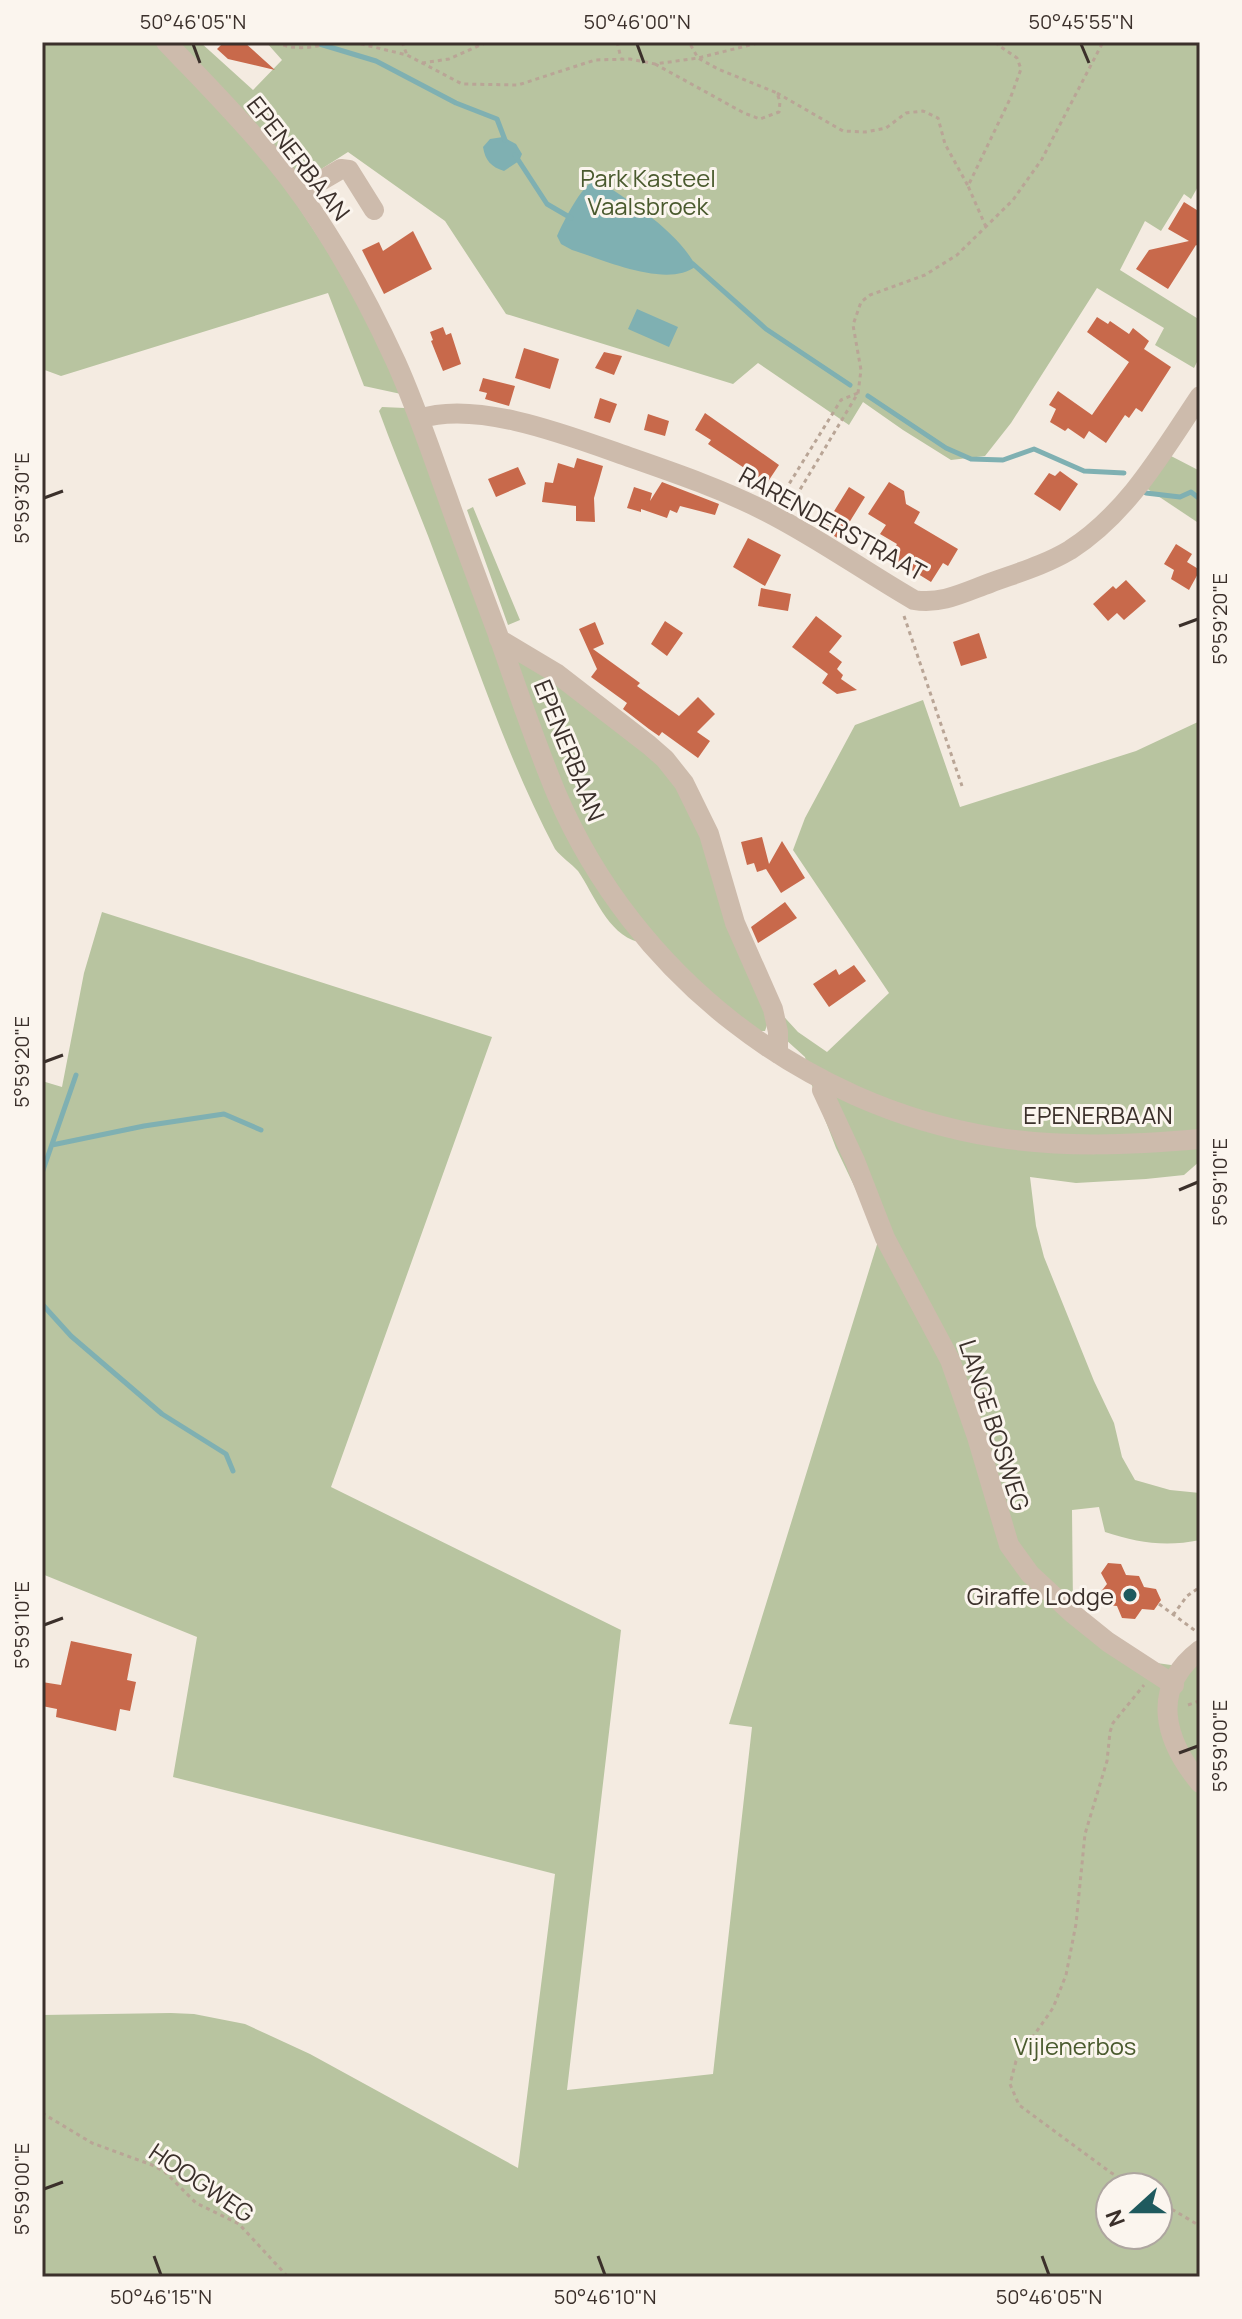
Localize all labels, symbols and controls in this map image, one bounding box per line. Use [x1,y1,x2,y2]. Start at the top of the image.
text: 50°46'05"N [140,8,246,35]
text: 50°46'00"N [583,8,691,35]
text: 50°45'55"N [1029,8,1134,35]
street label: EPENERBAAN [240,89,358,227]
park label: Park Kasteel Vaalsbroek [580,161,716,222]
text: 5°59'30"E [8,452,35,544]
street label: RARENDERSTRAAT [734,458,933,588]
text: 5°59'20"E [1206,573,1233,665]
street label: EPENERBAAN [527,674,613,826]
text: 5°59'20"E [8,1016,35,1108]
street label: EPENERBAAN [1023,1098,1173,1131]
text: 5°59'10"E [1206,1138,1233,1226]
street label: LANGE BOSWEG [952,1335,1038,1515]
place label: Giraffe Lodge [967,1579,1114,1612]
text: 5°59'10"E [8,1581,35,1669]
marker: Giraffe Lodge [1121,1586,1139,1604]
text: 5°59'00"E [1206,1700,1233,1792]
park label: Vijlenerbos [1014,2029,1136,2062]
street label: HOOGWEG [143,2135,261,2229]
text: 5°59'00"E [8,2143,35,2235]
north arrow [1094,2171,1174,2251]
text: N [1098,2205,1132,2231]
text: 50°46'15"N [110,2283,212,2310]
text: 50°46'10"N [554,2283,656,2310]
text: 50°46'05"N [996,2283,1102,2310]

